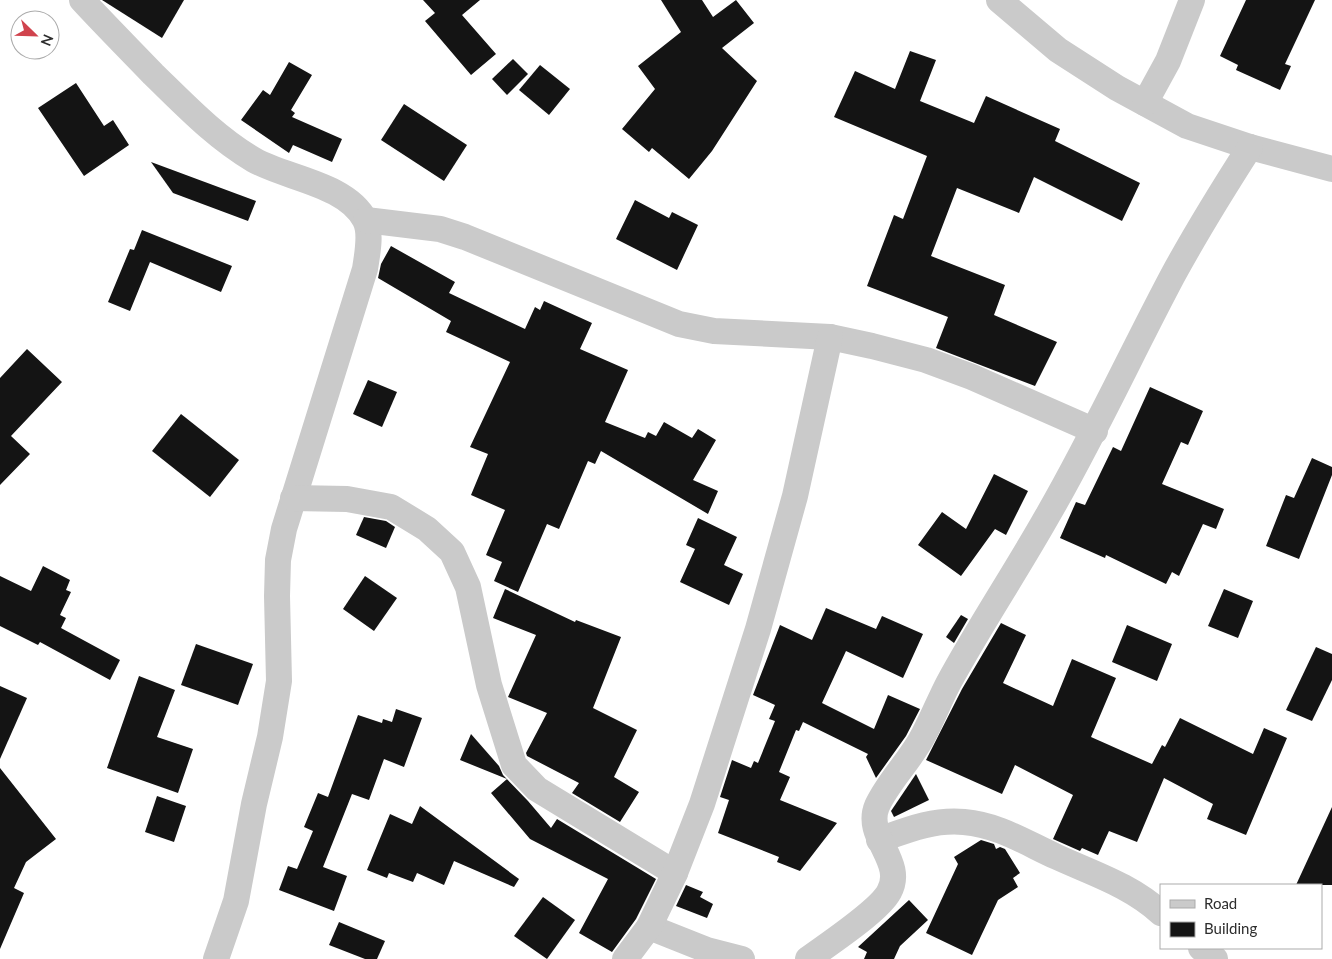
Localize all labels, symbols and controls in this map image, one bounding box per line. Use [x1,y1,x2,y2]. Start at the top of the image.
north arrow [10,10,60,60]
text: N [37,32,57,49]
legend [1160,884,1322,949]
text: Road [1204,894,1237,912]
text: Building [1204,919,1257,937]

